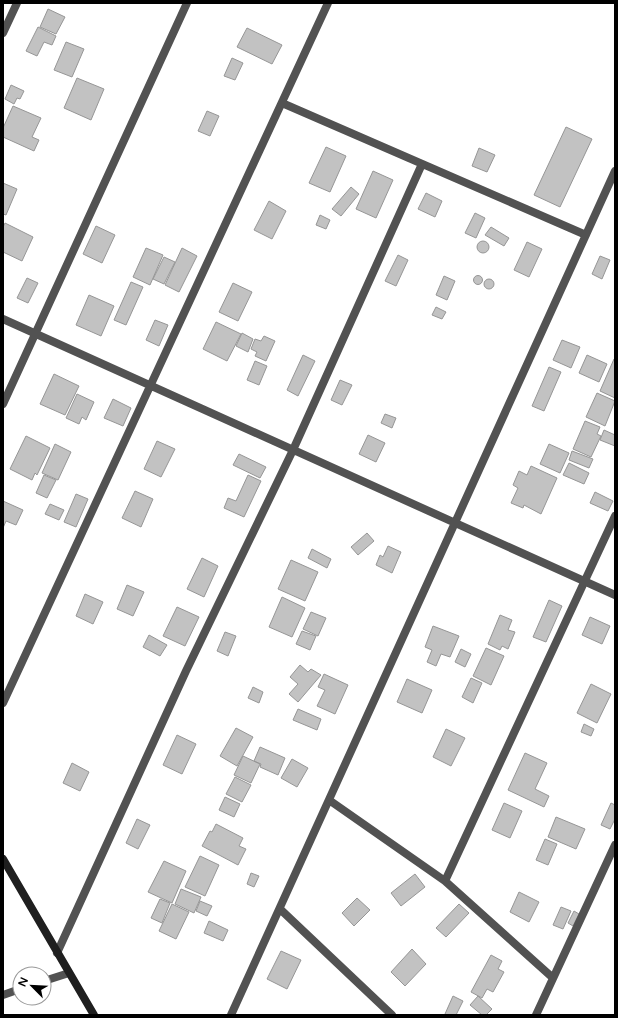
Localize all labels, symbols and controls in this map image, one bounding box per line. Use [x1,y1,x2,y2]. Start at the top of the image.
north arrow [12,966,52,1006]
text: N [16,975,31,989]

